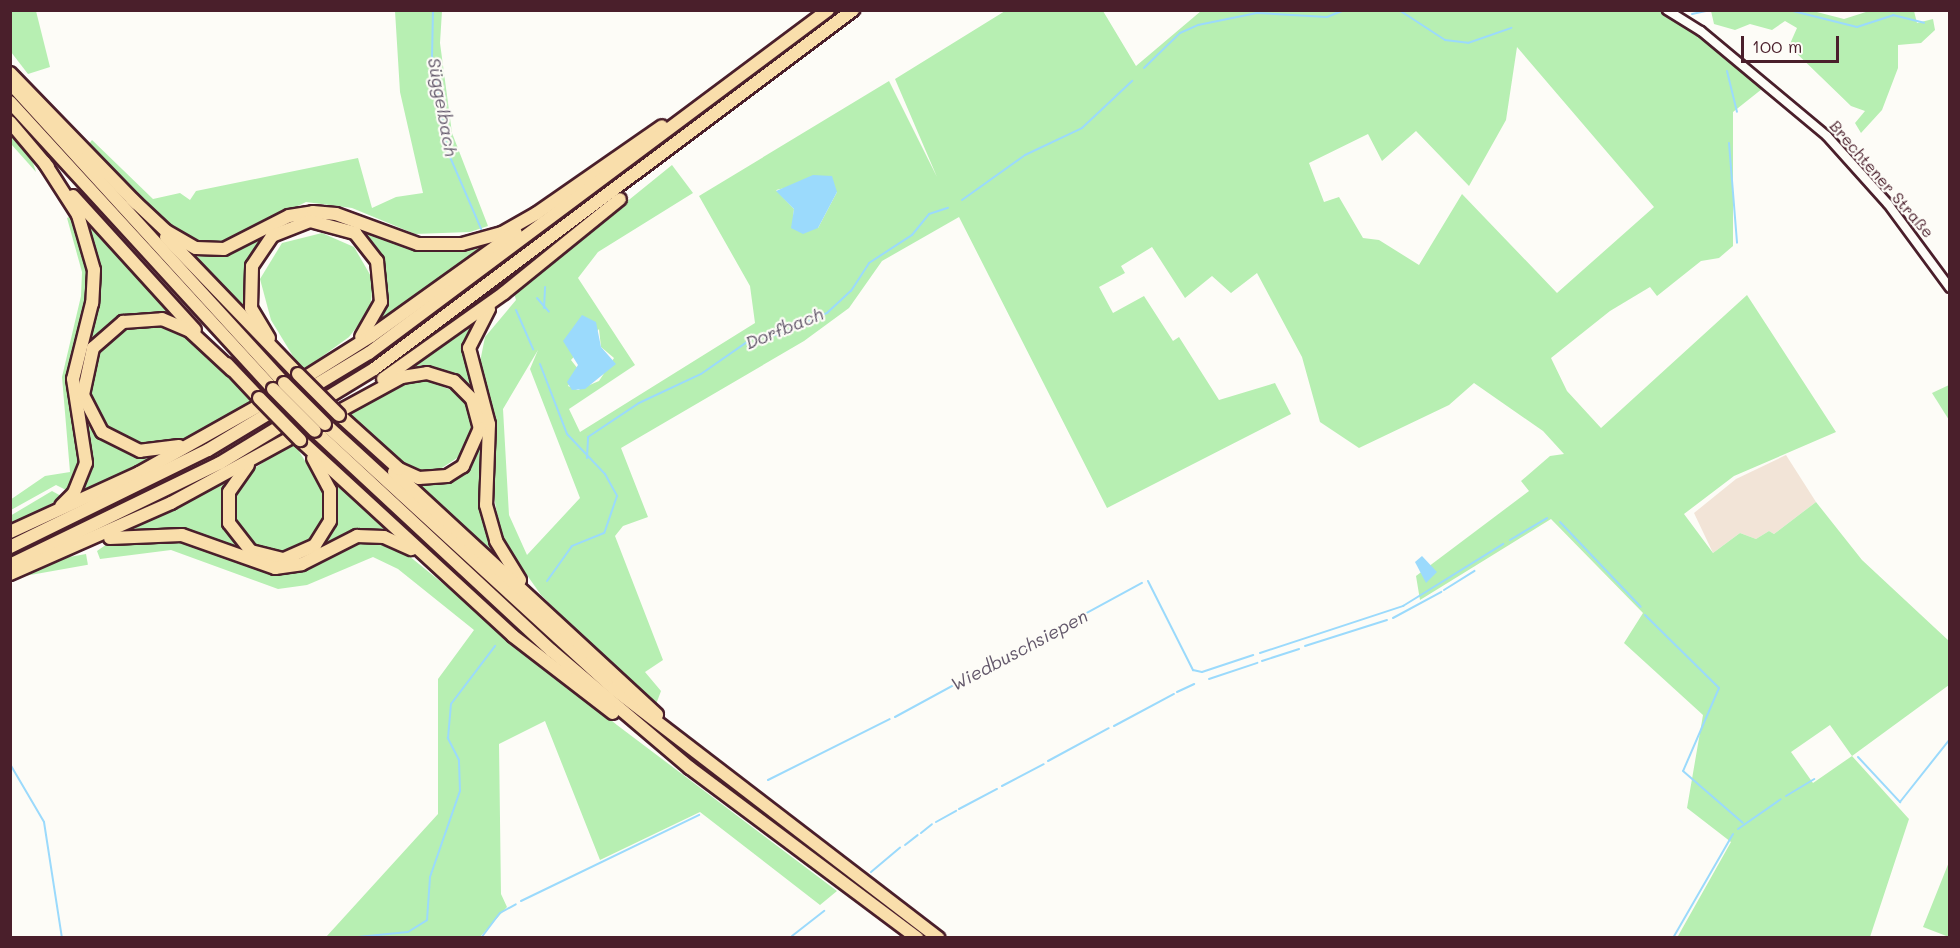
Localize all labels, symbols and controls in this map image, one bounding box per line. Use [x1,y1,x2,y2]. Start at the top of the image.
scale bar [1744,24,1842,62]
text: 100 m [1752,34,1802,58]
water label: Süggelbach [424,56,462,158]
street label: Brechtener Straße [1826,116,1938,242]
water label: Dorfbach [742,303,826,353]
water label: Wiedbuschsiepen [947,605,1091,695]

